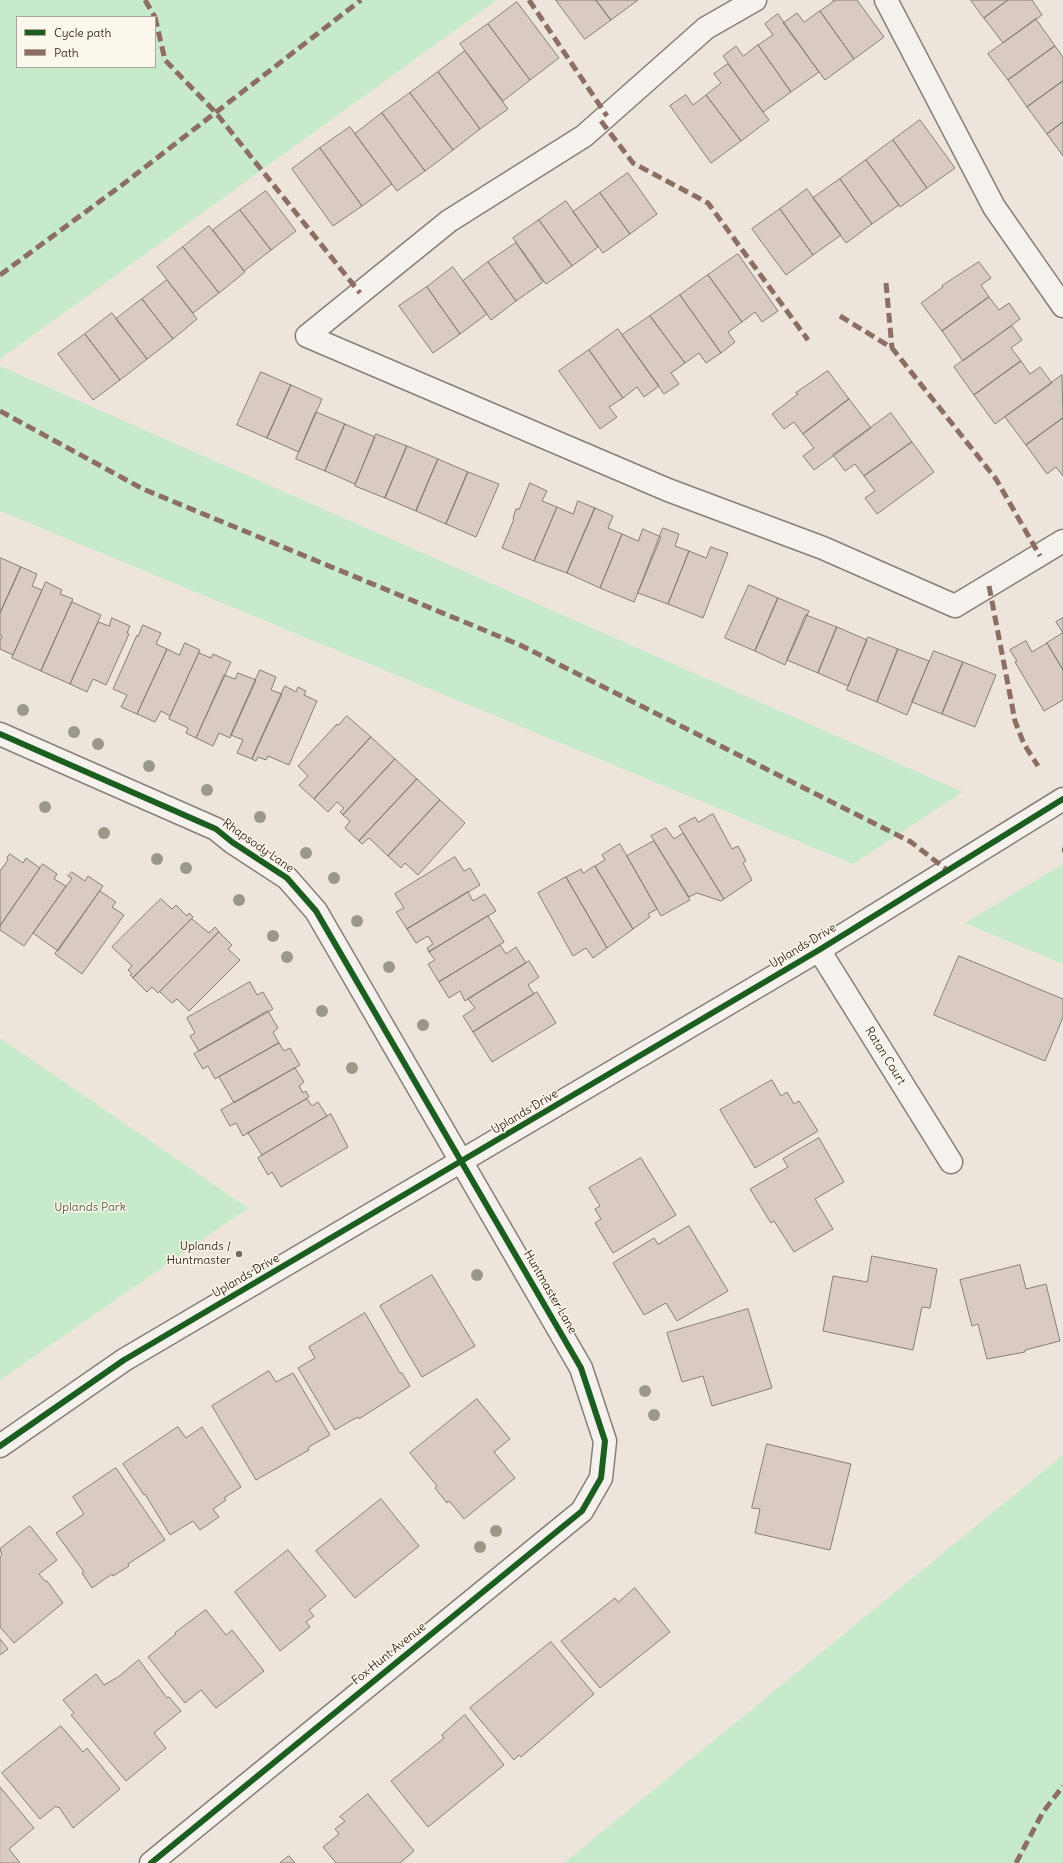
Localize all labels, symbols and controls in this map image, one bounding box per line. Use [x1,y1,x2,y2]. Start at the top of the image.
legend [16,16,156,68]
text: Cycle path [54,25,111,40]
text: Path [54,45,79,60]
street label: Rhapsody Lane [220,816,296,876]
street label: Uplands Drive [767,920,839,972]
street label: Ratan Court [862,1024,908,1088]
street label: Uplands Drive [489,1086,561,1138]
park label: Uplands Park [54,1201,126,1215]
place label: Uplands / Huntmaster [166,1240,231,1268]
street label: Huntmaster Lane [520,1248,580,1336]
marker: Uplands / Huntmaster [234,1249,244,1259]
street label: Uplands Drive [210,1251,282,1301]
street label: Fox Hunt Avenue [349,1620,429,1688]

